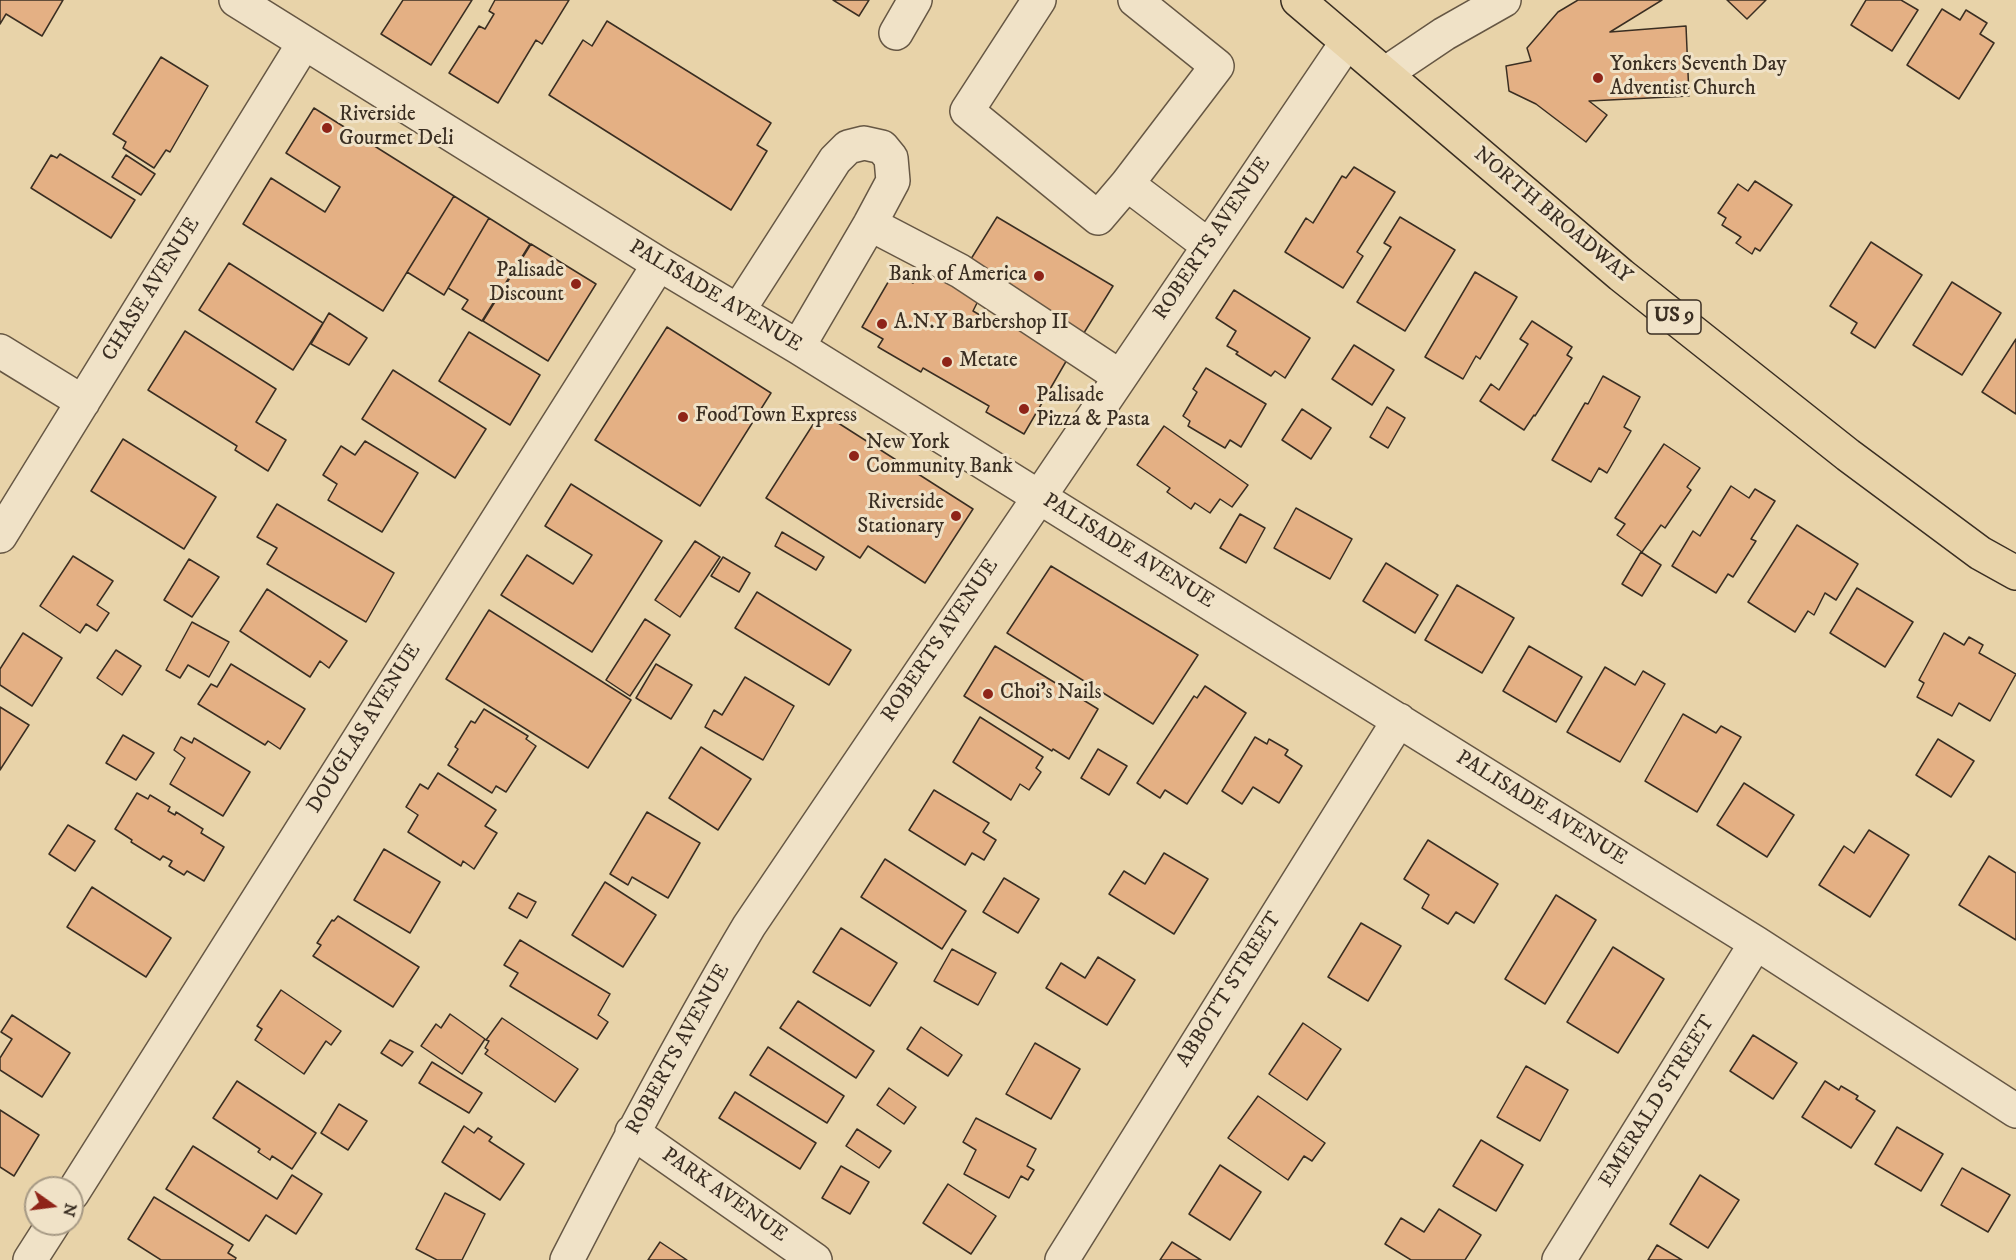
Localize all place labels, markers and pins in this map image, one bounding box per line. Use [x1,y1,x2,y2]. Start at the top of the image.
place label: Yonkers Seventh Day Adventist Church [1610,53,1786,103]
marker: Yonkers Seventh Day Adventist Church [1591,71,1605,85]
place label: Riverside Gourmet Deli [339,103,454,153]
marker: Riverside Gourmet Deli [320,121,334,135]
place label: Palisade Discount [489,259,564,309]
place label: Bank of America [889,263,1027,289]
marker: Bank of America [1032,269,1046,283]
marker: Palisade Discount [569,277,583,291]
place label: A.N.Y Barbershop II [894,311,1069,337]
marker: A.N.Y Barbershop II [875,317,889,331]
place label: Metate [959,349,1018,375]
marker: Metate [940,355,954,369]
place label: Palisade Pizza & Pasta [1036,384,1150,434]
marker: Palisade Pizza & Pasta [1017,402,1031,416]
place label: FoodTown Express [695,404,857,430]
marker: FoodTown Express [676,410,690,424]
place label: New York Community Bank [866,431,1013,481]
marker: New York Community Bank [847,449,861,463]
place label: Riverside Stationary [857,491,944,541]
marker: Riverside Stationary [949,509,963,523]
place label: Choi's Nails [1000,681,1102,707]
marker: Choi's Nails [981,687,995,701]

